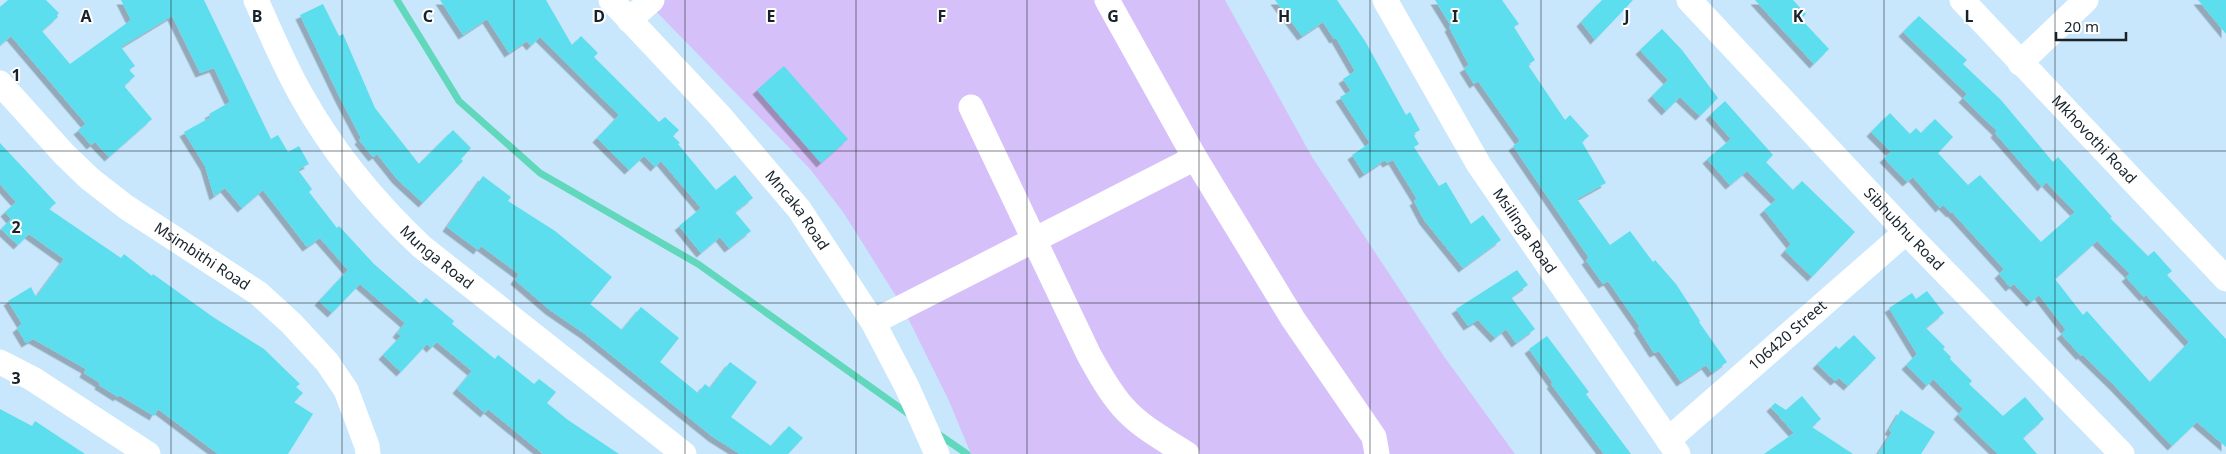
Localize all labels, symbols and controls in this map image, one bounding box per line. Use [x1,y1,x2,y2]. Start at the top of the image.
text: A [80,5,92,27]
text: B [252,5,262,27]
text: C [423,5,433,27]
text: D [593,5,605,27]
text: E [767,5,776,27]
text: F [938,5,946,27]
text: G [1107,5,1119,27]
text: H [1278,5,1290,27]
text: I [1452,5,1458,27]
text: J [1622,5,1630,27]
text: K [1793,5,1804,27]
text: L [1965,5,1974,27]
scale bar [2056,10,2126,42]
text: 20 m [2064,16,2099,36]
text: 1 [11,64,21,86]
street label: Mkhovothi Road [2048,90,2141,187]
street label: Mncaka Road [761,166,834,253]
street label: Sibhubhu Road [1860,182,1949,274]
street label: Msilinga Road [1489,184,1562,277]
text: 2 [11,216,21,238]
street label: Msimbithi Road [151,217,254,294]
street label: Munga Road [396,220,478,293]
street label: 106420 Street [1744,295,1831,374]
text: 3 [11,367,21,389]

